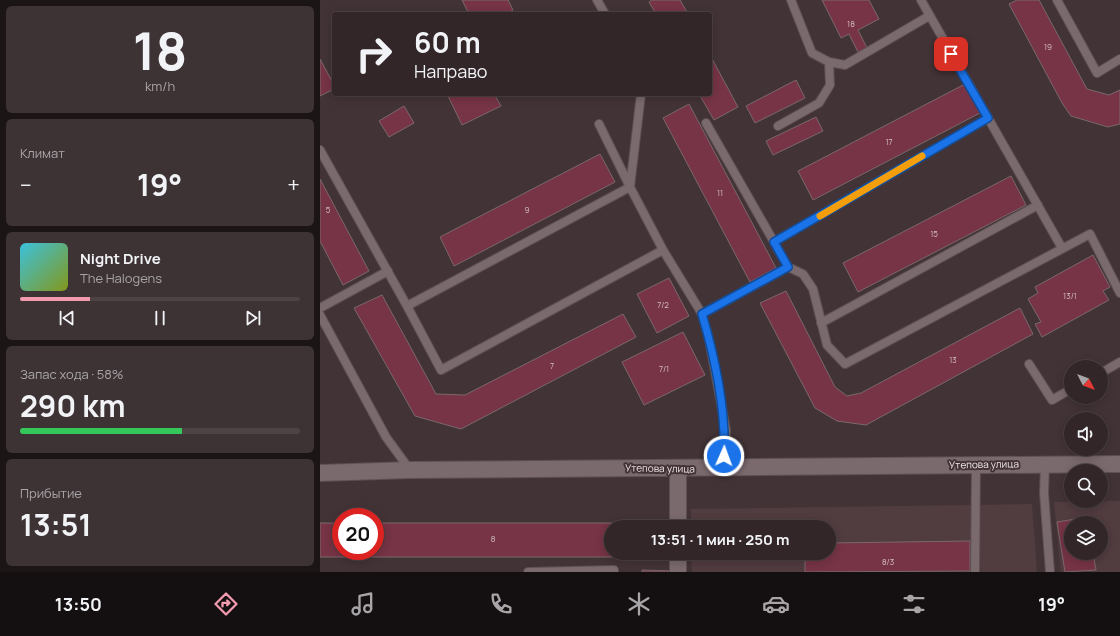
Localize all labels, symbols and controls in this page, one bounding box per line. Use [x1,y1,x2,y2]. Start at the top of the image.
text: 18 [133,15,187,86]
house number: 18 [847,18,855,29]
text: 60 m [414,23,481,61]
icon: right [348,28,400,80]
pin [934,37,968,71]
house number: 19 [1044,41,1052,52]
icon: arrive [940,43,962,65]
text: Направо [414,59,488,83]
text: km/h [145,77,175,95]
house number: 17 [885,136,893,147]
text: Климат [20,144,65,162]
text: 19° [137,164,182,205]
text: − [20,170,32,200]
text: + [287,170,300,200]
house number: 11 [717,187,723,198]
house number: 5 [326,204,331,215]
house number: 9 [525,204,530,215]
house number: 15 [930,228,938,239]
text: Night Drive [80,248,161,269]
text: The Halogens [80,269,162,287]
house number: 13/1 [1063,290,1077,301]
house number: 7/2 [657,299,669,310]
icon: previous [56,307,78,329]
icon: pause [149,307,171,329]
icon: next [242,307,264,329]
house number: 13 [949,354,957,365]
house number: 7 [550,360,554,371]
north arrow [1064,360,1108,404]
map controls [1064,360,1108,560]
house number: 7/1 [659,363,669,374]
text: Запас хода · 58% [20,365,124,383]
text: 290 km [20,385,125,426]
button: sound [1064,412,1108,456]
position arrow [703,435,745,477]
street label: Утепова улица [949,456,1019,472]
street label: Утепова улица [625,460,695,476]
button: search [1064,464,1108,508]
text: Прибытие [20,484,82,502]
text: 13:51 [20,504,92,545]
speed limit sign: 20 [332,508,384,560]
button: layers [1064,516,1108,560]
text: 13:51 · 1 мин · 250 m [651,529,789,550]
house number: 8 [491,533,496,544]
house number: 8/3 [882,556,894,567]
icon: directions [212,590,240,618]
icon: music [349,590,377,618]
icon: phone [487,590,515,618]
icon: climate [625,590,653,618]
icon: car [762,590,790,618]
icon: filters [900,590,928,618]
text: 13:50 [55,592,102,616]
text: 19° [1038,592,1065,616]

